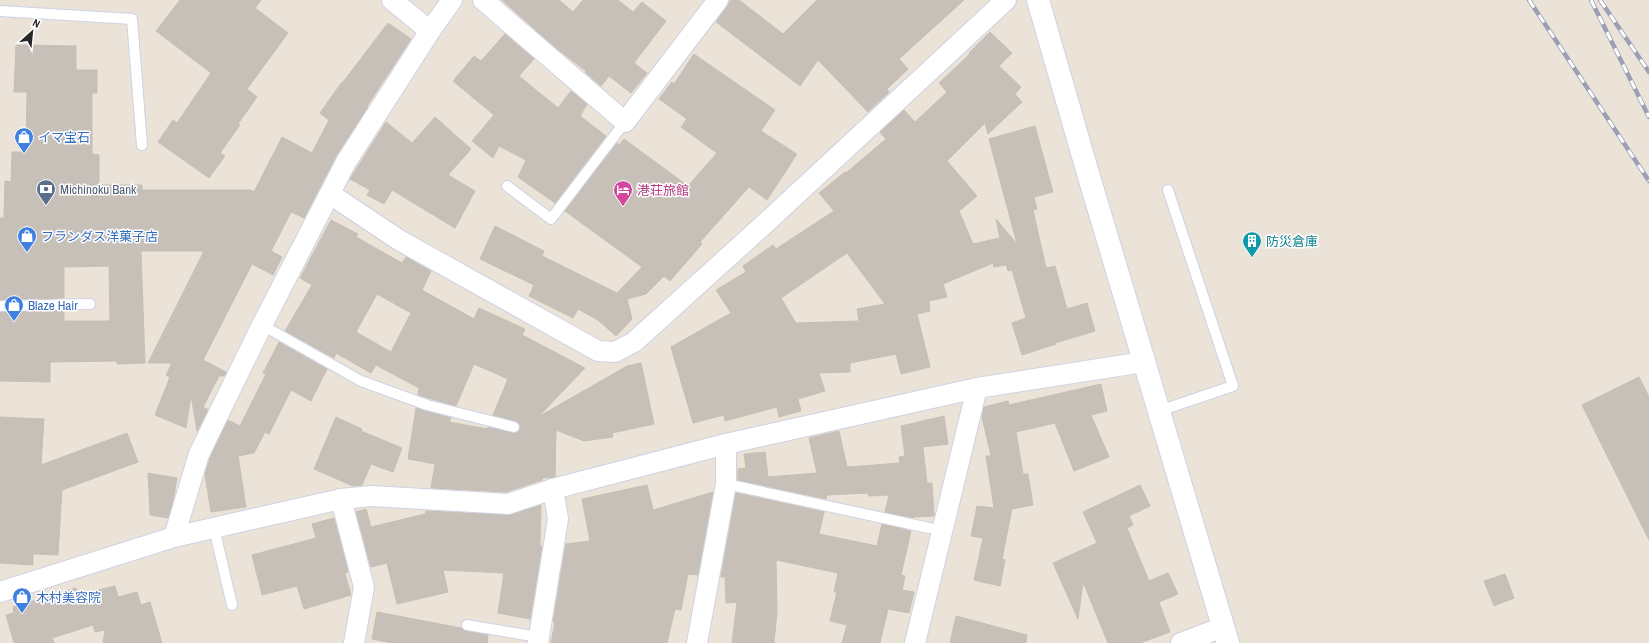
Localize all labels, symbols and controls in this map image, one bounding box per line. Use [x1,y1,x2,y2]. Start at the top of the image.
north arrow [12,12,52,52]
text: N [30,15,43,31]
shop icon: イマ宝石 [13,126,35,154]
place label: イマ宝石 [38,129,90,146]
bank icon: Michinoku Bank [35,178,57,206]
hotel icon: 港荘旅館 [612,179,634,207]
place label: Michinoku Bank [60,181,137,198]
place label: 港荘旅館 [637,182,689,199]
shop icon: フランダス洋菓子店 [16,225,38,253]
place label: フランダス洋菓子店 [41,228,158,245]
building icon: 防災倉庫 [1241,230,1263,258]
place label: 防災倉庫 [1266,233,1318,250]
shop icon: Blaze Hair [3,294,25,322]
place label: Blaze Hair [28,297,78,314]
shop icon: 木村美容院 [11,586,33,614]
place label: 木村美容院 [36,589,101,606]

